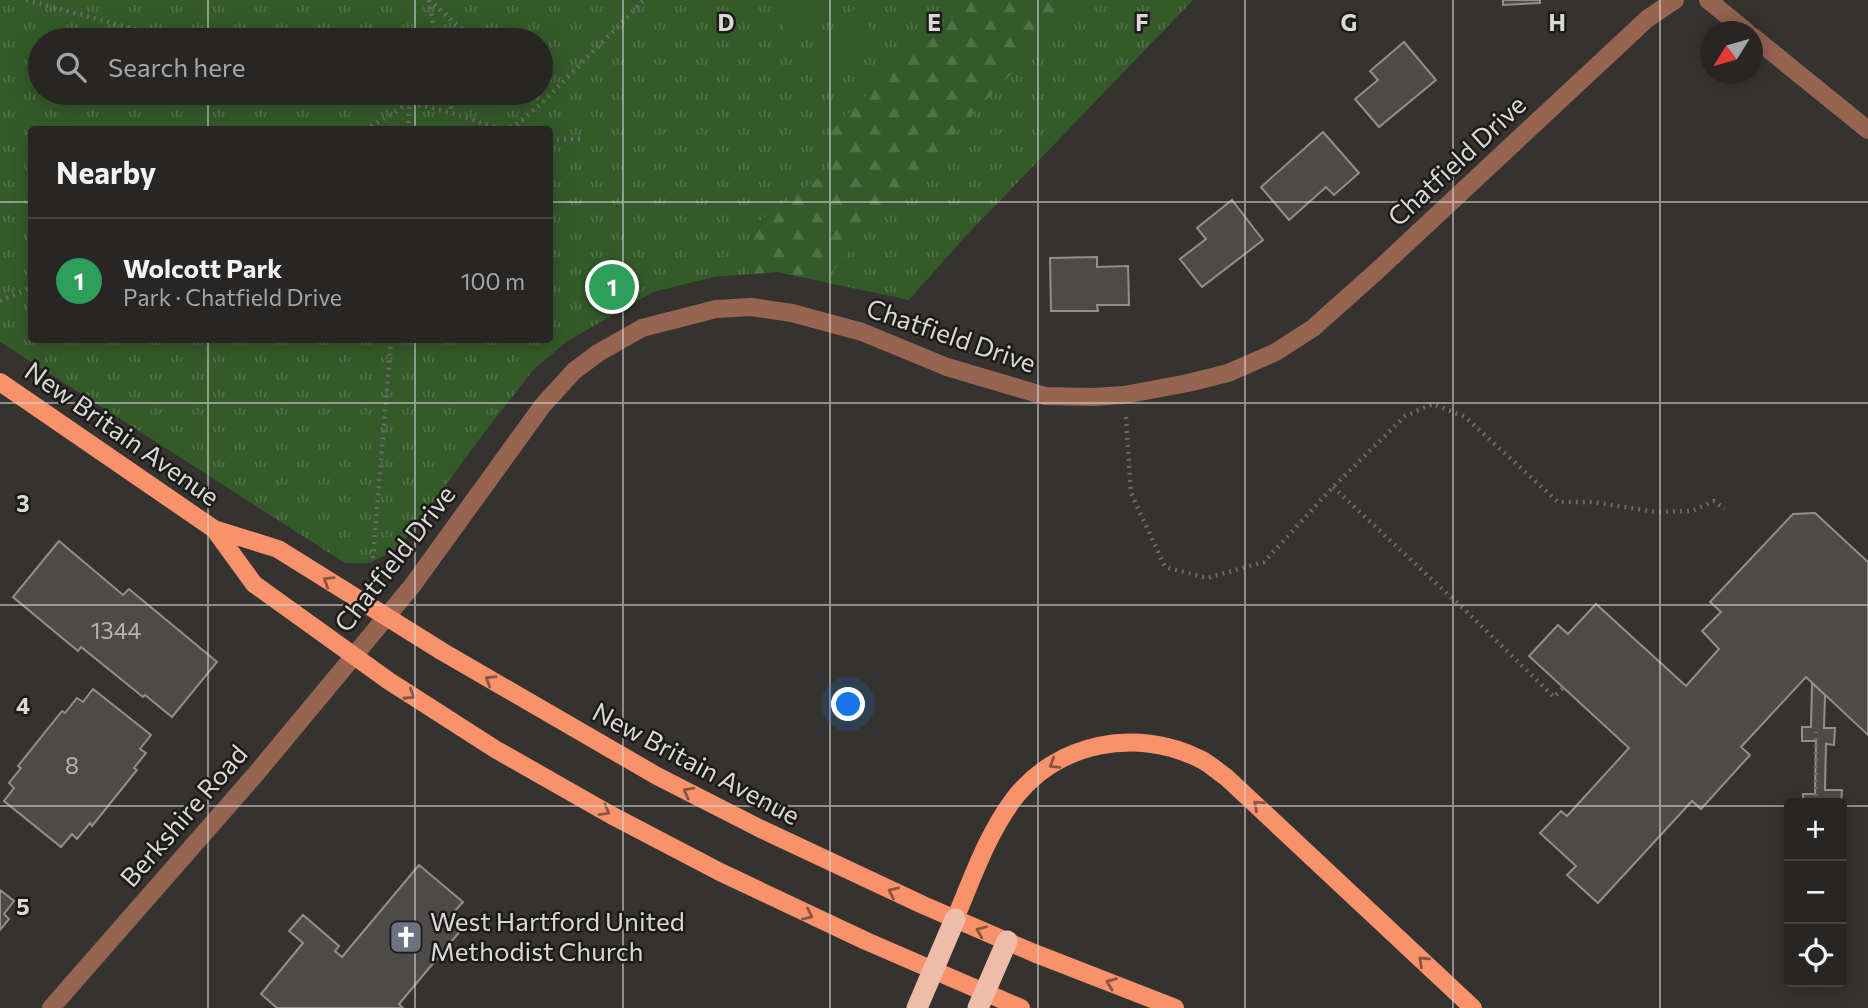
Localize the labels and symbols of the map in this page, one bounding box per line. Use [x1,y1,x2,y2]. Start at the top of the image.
text: D [718,8,735,36]
text: E [927,8,941,36]
text: F [1135,8,1149,36]
text: G [1341,8,1357,36]
text: H [1548,8,1566,36]
north arrow [1700,21,1763,84]
street label: Chatfield Drive [1381,88,1531,232]
pin: 1 [589,261,635,313]
street label: Chatfield Drive [863,291,1040,378]
street label: New Britain Avenue [20,354,226,511]
street label: Chatfield Drive [327,479,461,637]
text: 3 [16,489,30,517]
one-way arrow [323,576,336,589]
house number: 1344 [91,616,141,644]
one-way arrow [485,675,498,688]
one-way arrow [402,686,415,699]
your location [831,687,865,721]
text: 4 [16,691,30,719]
street label: New Britain Avenue [588,695,806,830]
street label: Berkshire Road [113,738,253,892]
house number: 8 [65,751,79,779]
one-way arrow [1049,756,1062,769]
one-way arrow [683,787,695,800]
one-way arrow [1253,801,1266,813]
one-way arrow [598,803,610,816]
one-way arrow [887,886,900,900]
text: 5 [16,892,30,920]
place label: West Hartford United Methodist Church [430,905,685,966]
one-way arrow [801,906,813,920]
church icon: West Hartford United Methodist Church [387,918,425,956]
one-way arrow [975,925,987,939]
one-way arrow [1418,957,1431,970]
one-way arrow [1105,977,1118,991]

